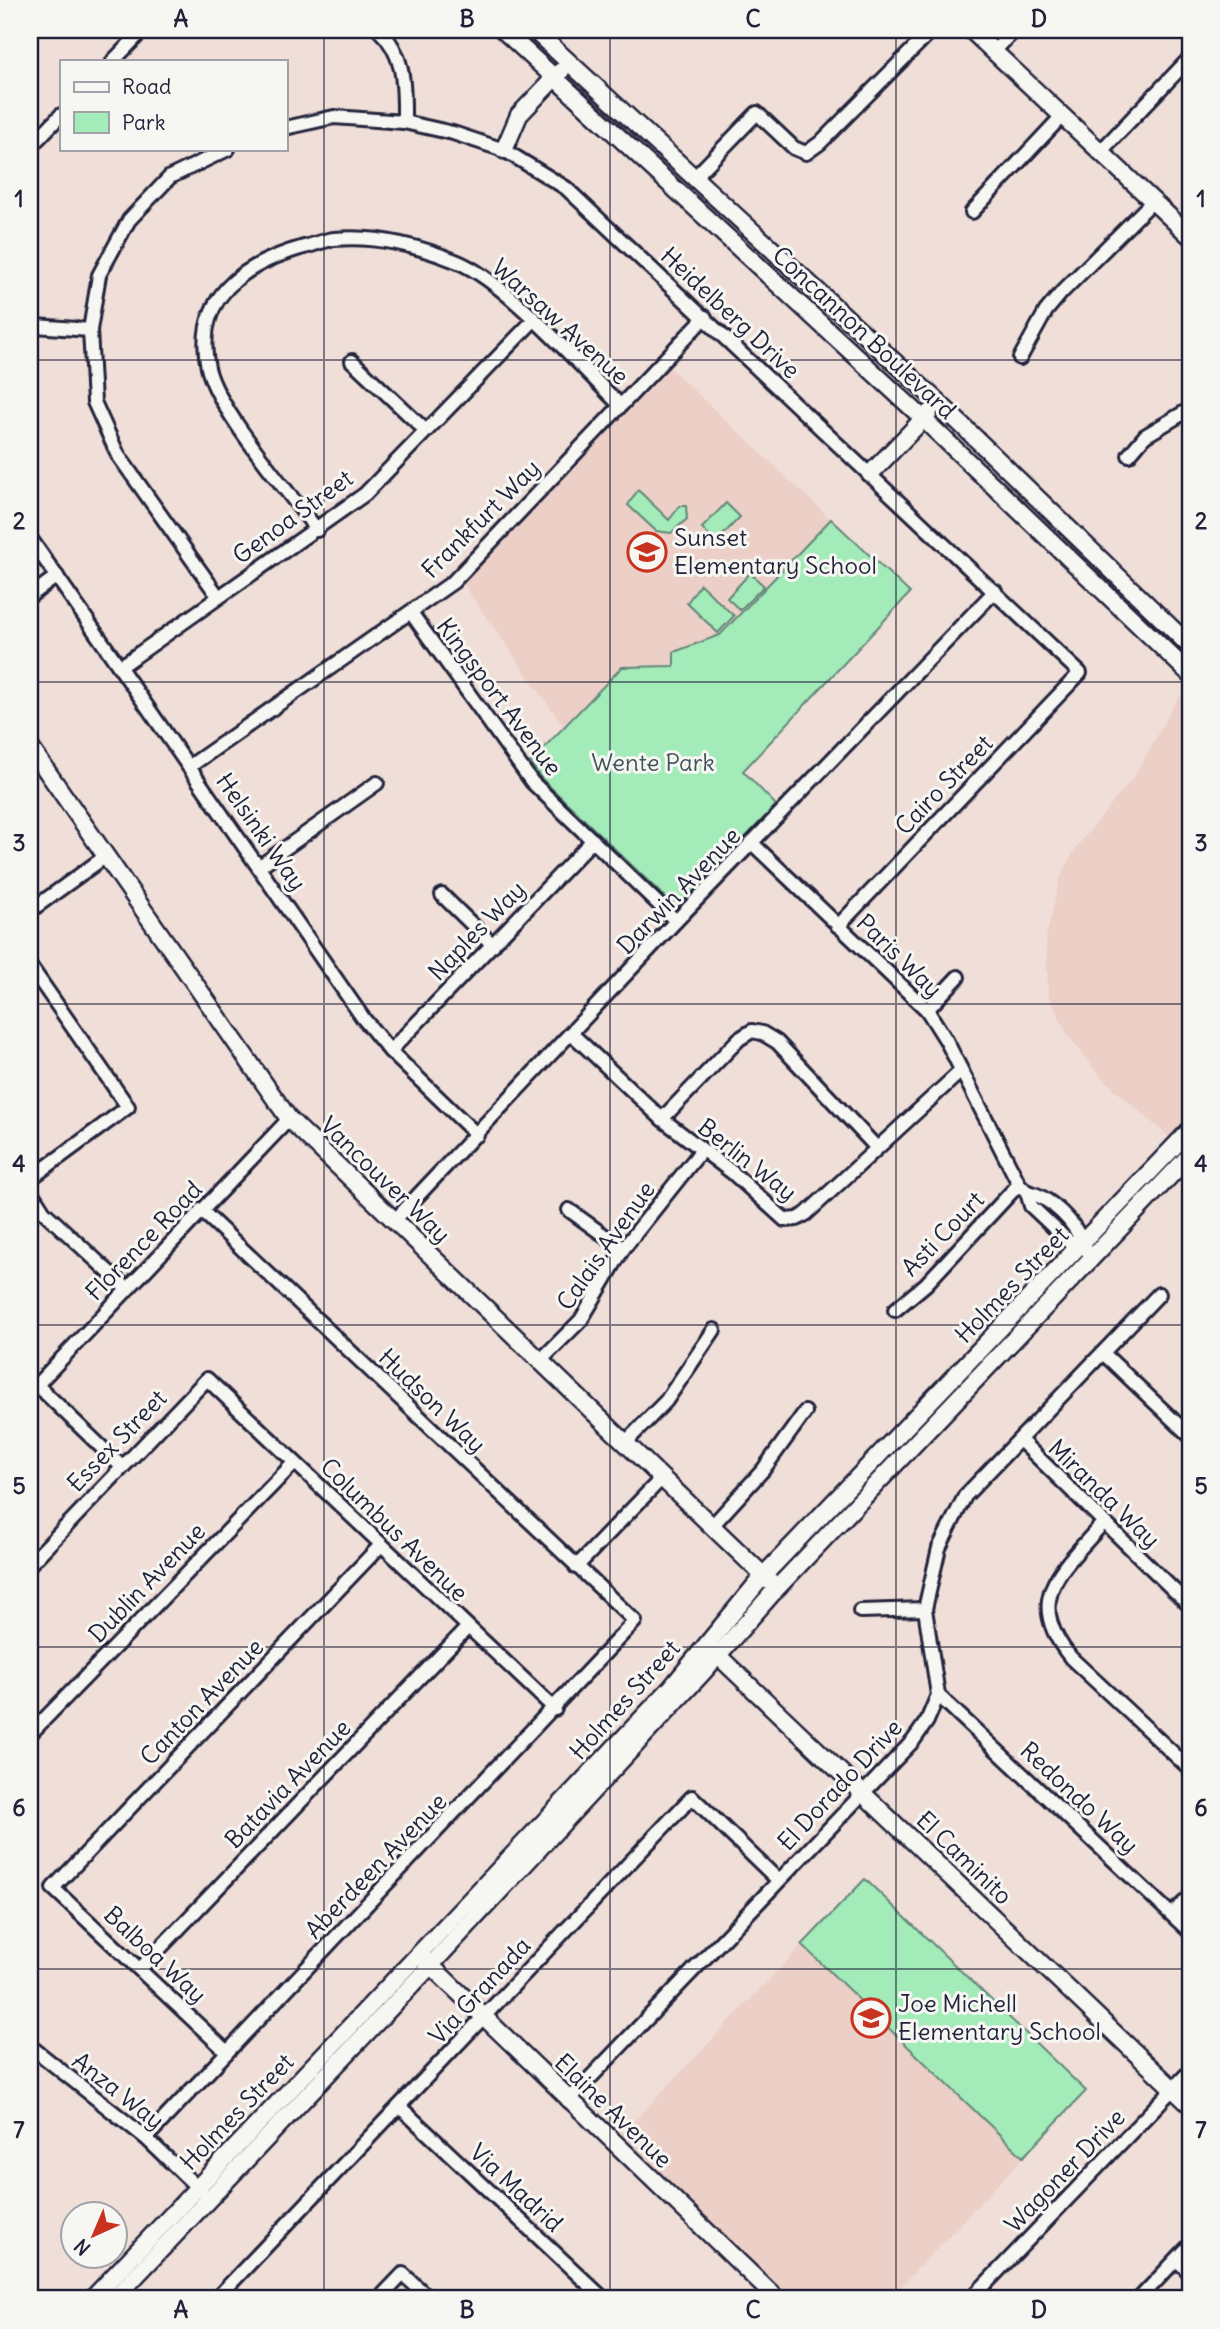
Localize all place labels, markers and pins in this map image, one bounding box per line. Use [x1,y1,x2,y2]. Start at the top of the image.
place label: Sunset Elementary School [674,522,877,580]
school or university icon: Sunset Elementary School [626,531,668,573]
place label: Joe Michell Elementary School [898,1988,1101,2046]
school or university icon: Joe Michell Elementary School [850,1997,892,2039]

